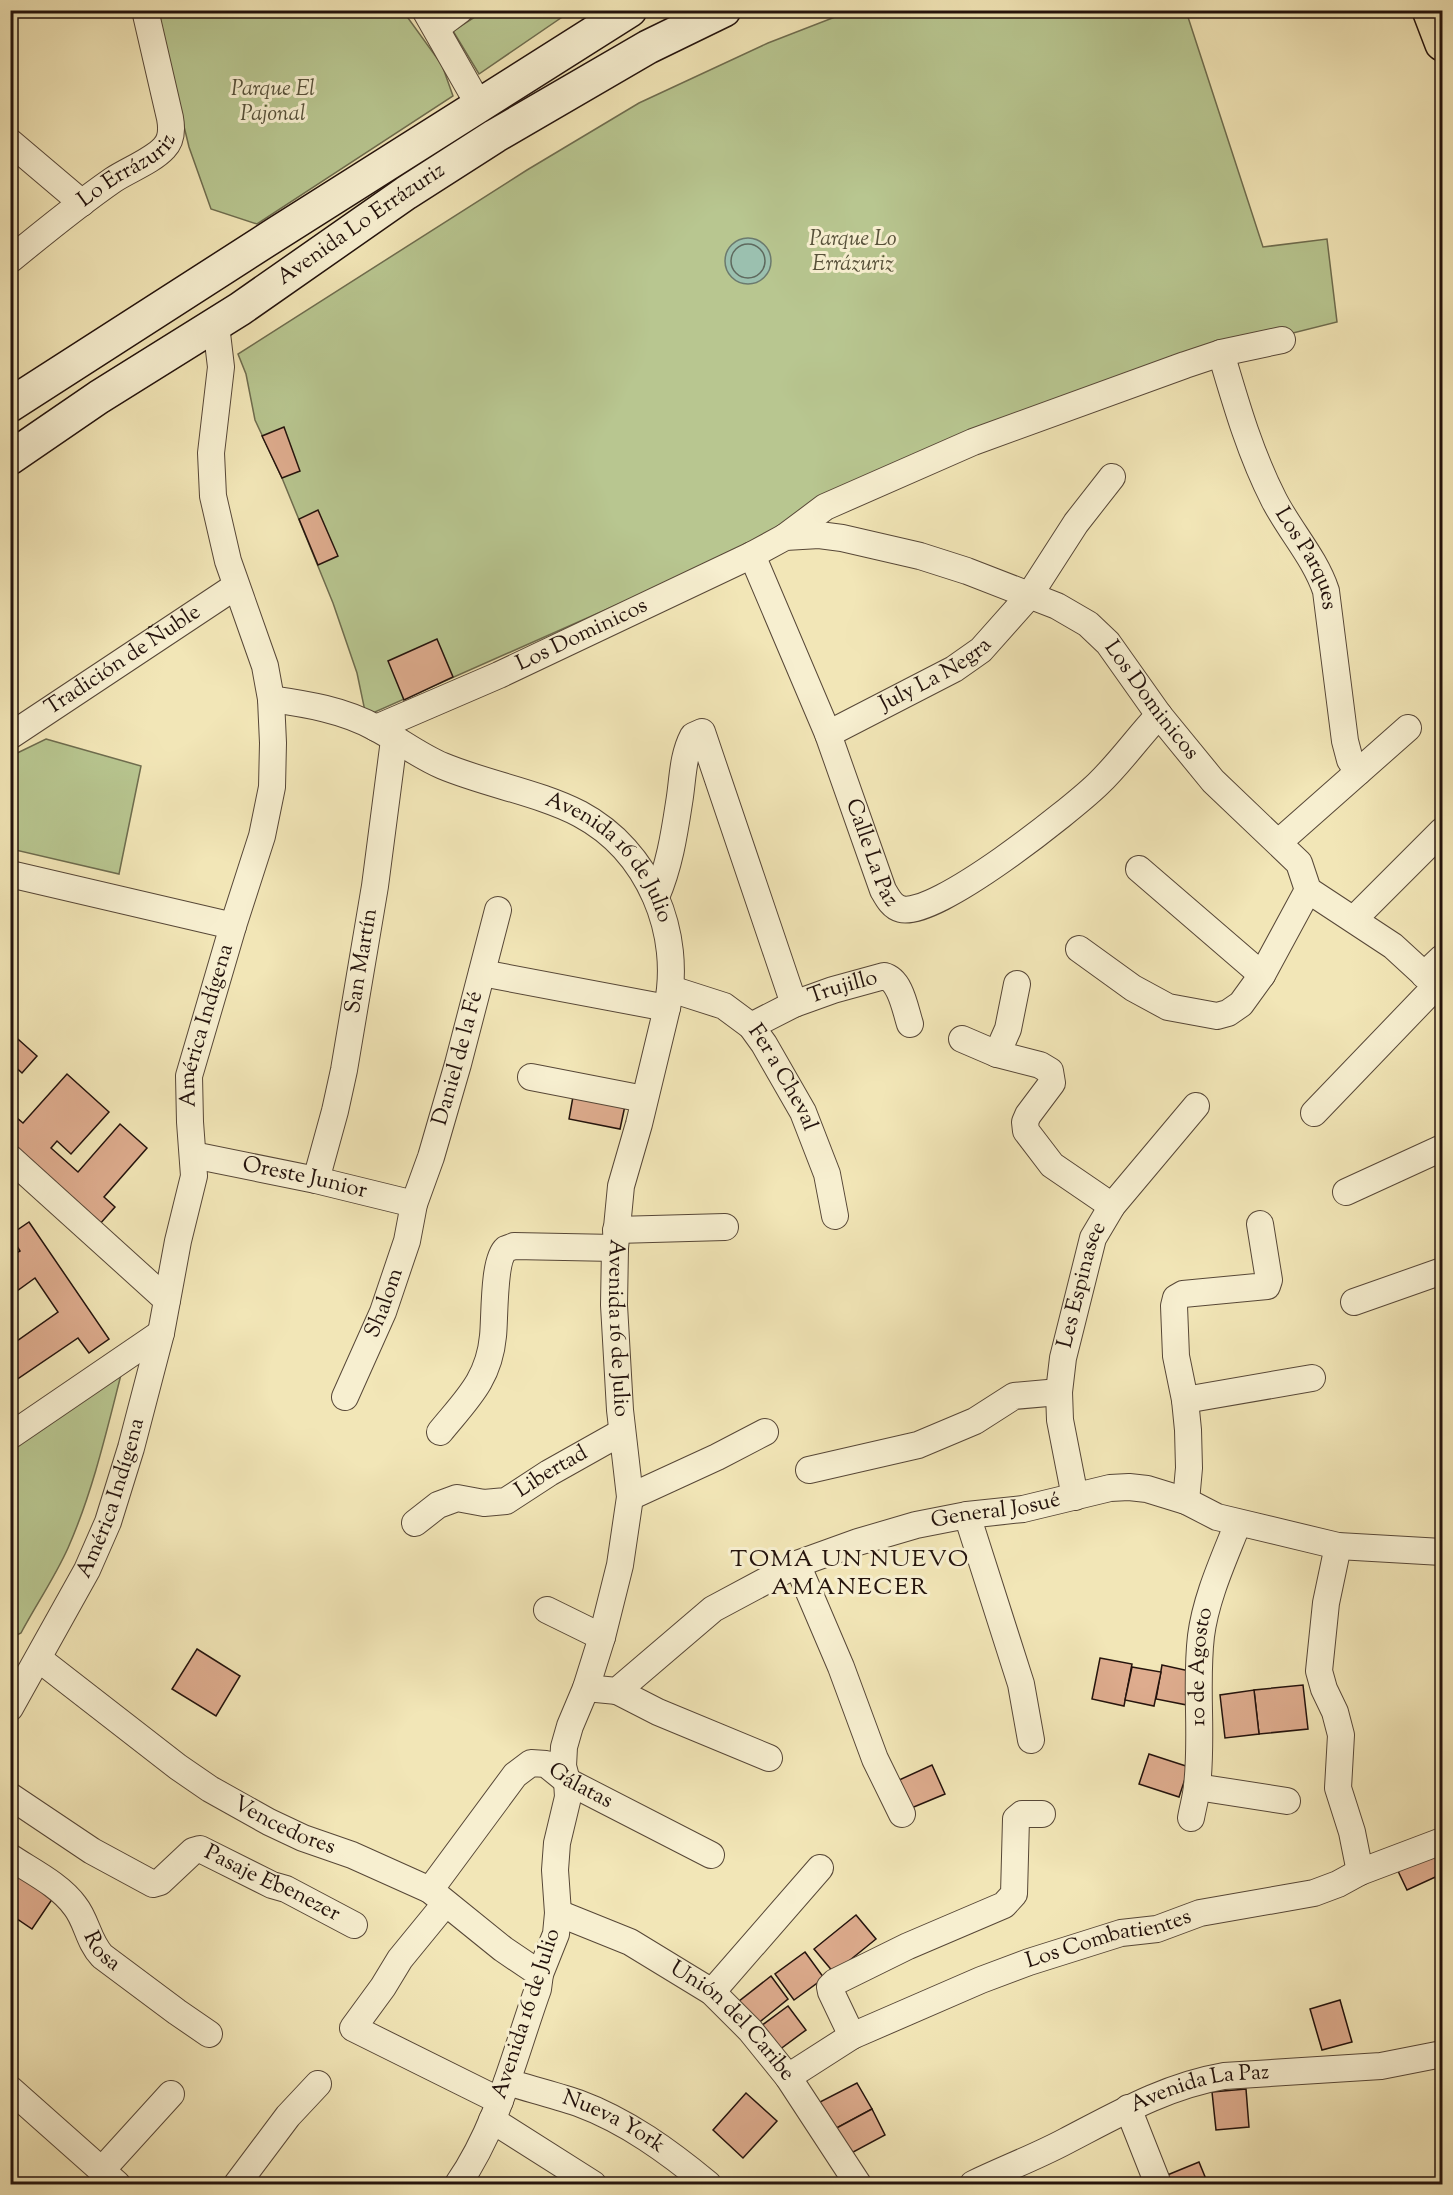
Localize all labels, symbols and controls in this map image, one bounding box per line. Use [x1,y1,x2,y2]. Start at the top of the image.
park label: Parque El Pajonal [231,74,315,131]
street label: Lo Errázuriz [72,130,186,216]
street label: Avenida Lo Errázuriz [271,156,452,294]
park label: Parque Lo Errázuriz [809,224,897,281]
street label: Los Parques [1266,501,1344,612]
street label: Los Dominicos [511,591,653,681]
street label: Tradición de Ñuble [39,597,208,724]
street label: July La Negra [873,631,1000,721]
street label: Los Dominicos [1095,634,1206,768]
street label: Avenida 16 de Julio [540,785,680,927]
street label: Calle La Paz [836,795,905,915]
street label: San Martín [338,906,387,1016]
street label: América Indígena [173,940,243,1108]
street label: Trujillo [804,962,881,1014]
street label: Daniel de la Fé [425,988,492,1129]
street label: Fer a Cheval [739,1018,825,1136]
street label: Oreste Junior [239,1149,370,1208]
street label: Les Espinasee [1050,1216,1115,1352]
street label: Avenida 16 de Julio [598,1238,637,1419]
street label: Shalom [357,1264,413,1343]
street label: América Indígena [69,1415,154,1584]
street label: Libertad [509,1438,594,1507]
street label: General Josué [928,1485,1064,1538]
district label: TOMA UN NUEVO AMANECER [730,1543,970,1605]
street label: 10 de Agosto [1183,1604,1222,1726]
street label: Gálatas [540,1755,618,1818]
street label: Vencedores [227,1789,340,1864]
street label: Pasaje Ebenezer [198,1837,346,1931]
street label: Los Combatientes [1022,1901,1196,1978]
street label: Avenida 16 de Julio [484,1925,570,2103]
street label: Rosa [74,1926,127,1980]
street label: Unión del Caribe [663,1954,802,2089]
street label: Avenida La Paz [1125,2057,1270,2122]
street label: Nueva York [558,2083,671,2162]

